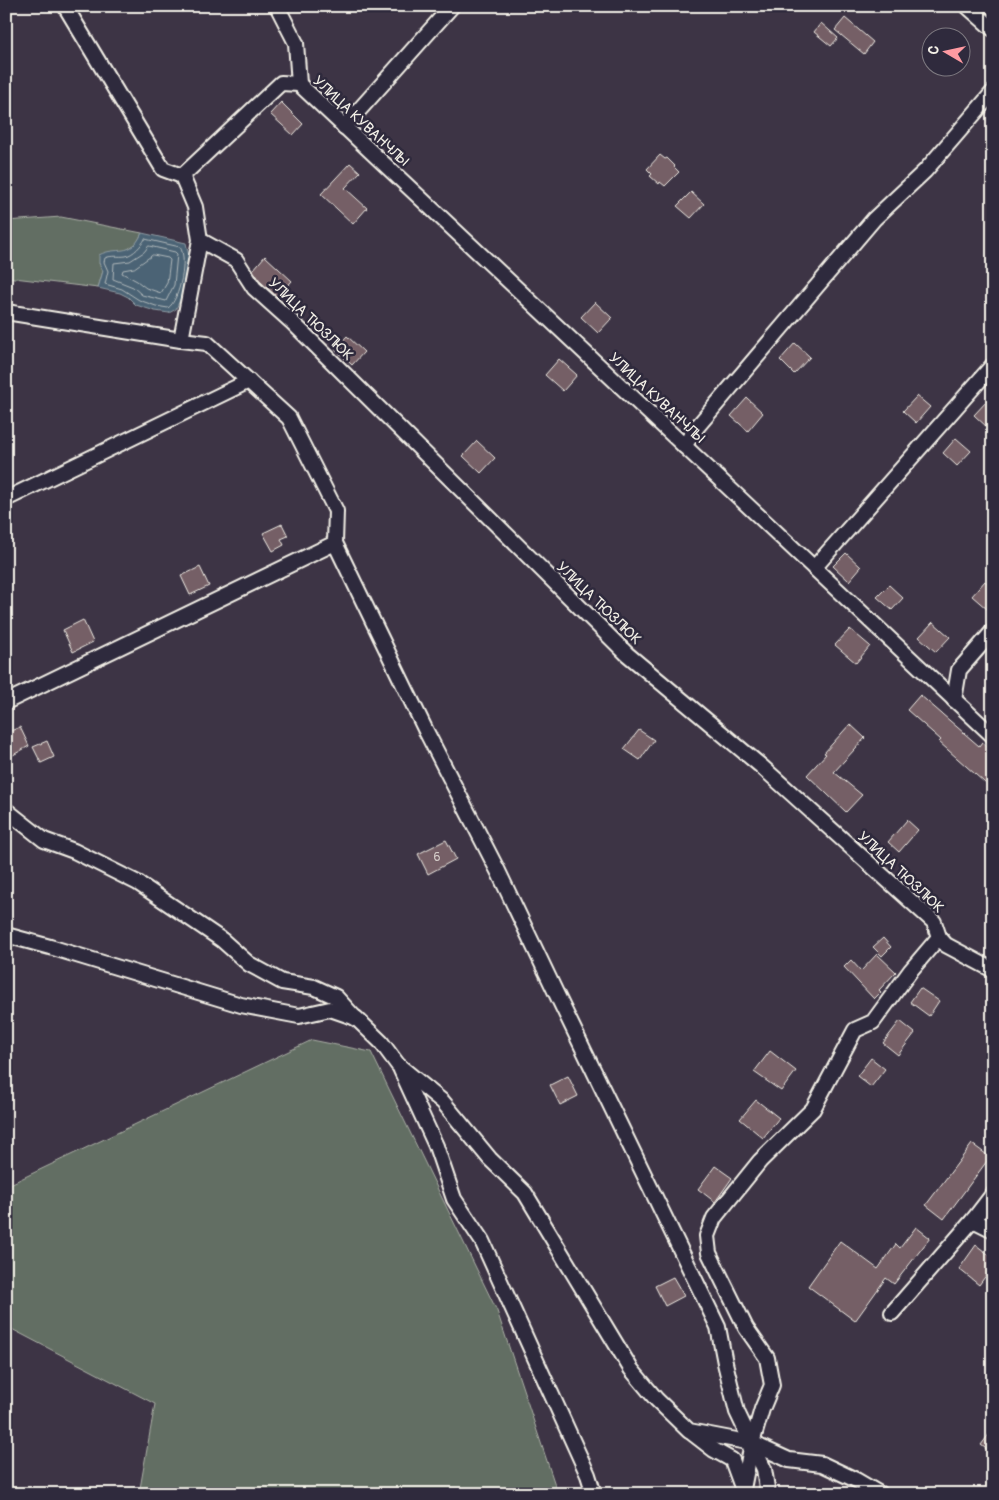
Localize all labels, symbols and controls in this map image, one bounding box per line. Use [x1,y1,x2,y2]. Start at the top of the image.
north arrow [922,28,972,78]
text: С [925,44,943,56]
street label: УЛИЦА КУВАНЧЛЫ [309,72,413,171]
street label: УЛИЦА ТЮЗЛЮК [264,274,357,365]
street label: УЛИЦА КУВАНЧЛЫ [605,349,709,448]
street label: УЛИЦА ТЮЗЛЮК [552,558,645,649]
street label: УЛИЦА ТЮЗЛЮК [853,827,948,917]
house number: 6 [434,850,441,865]

